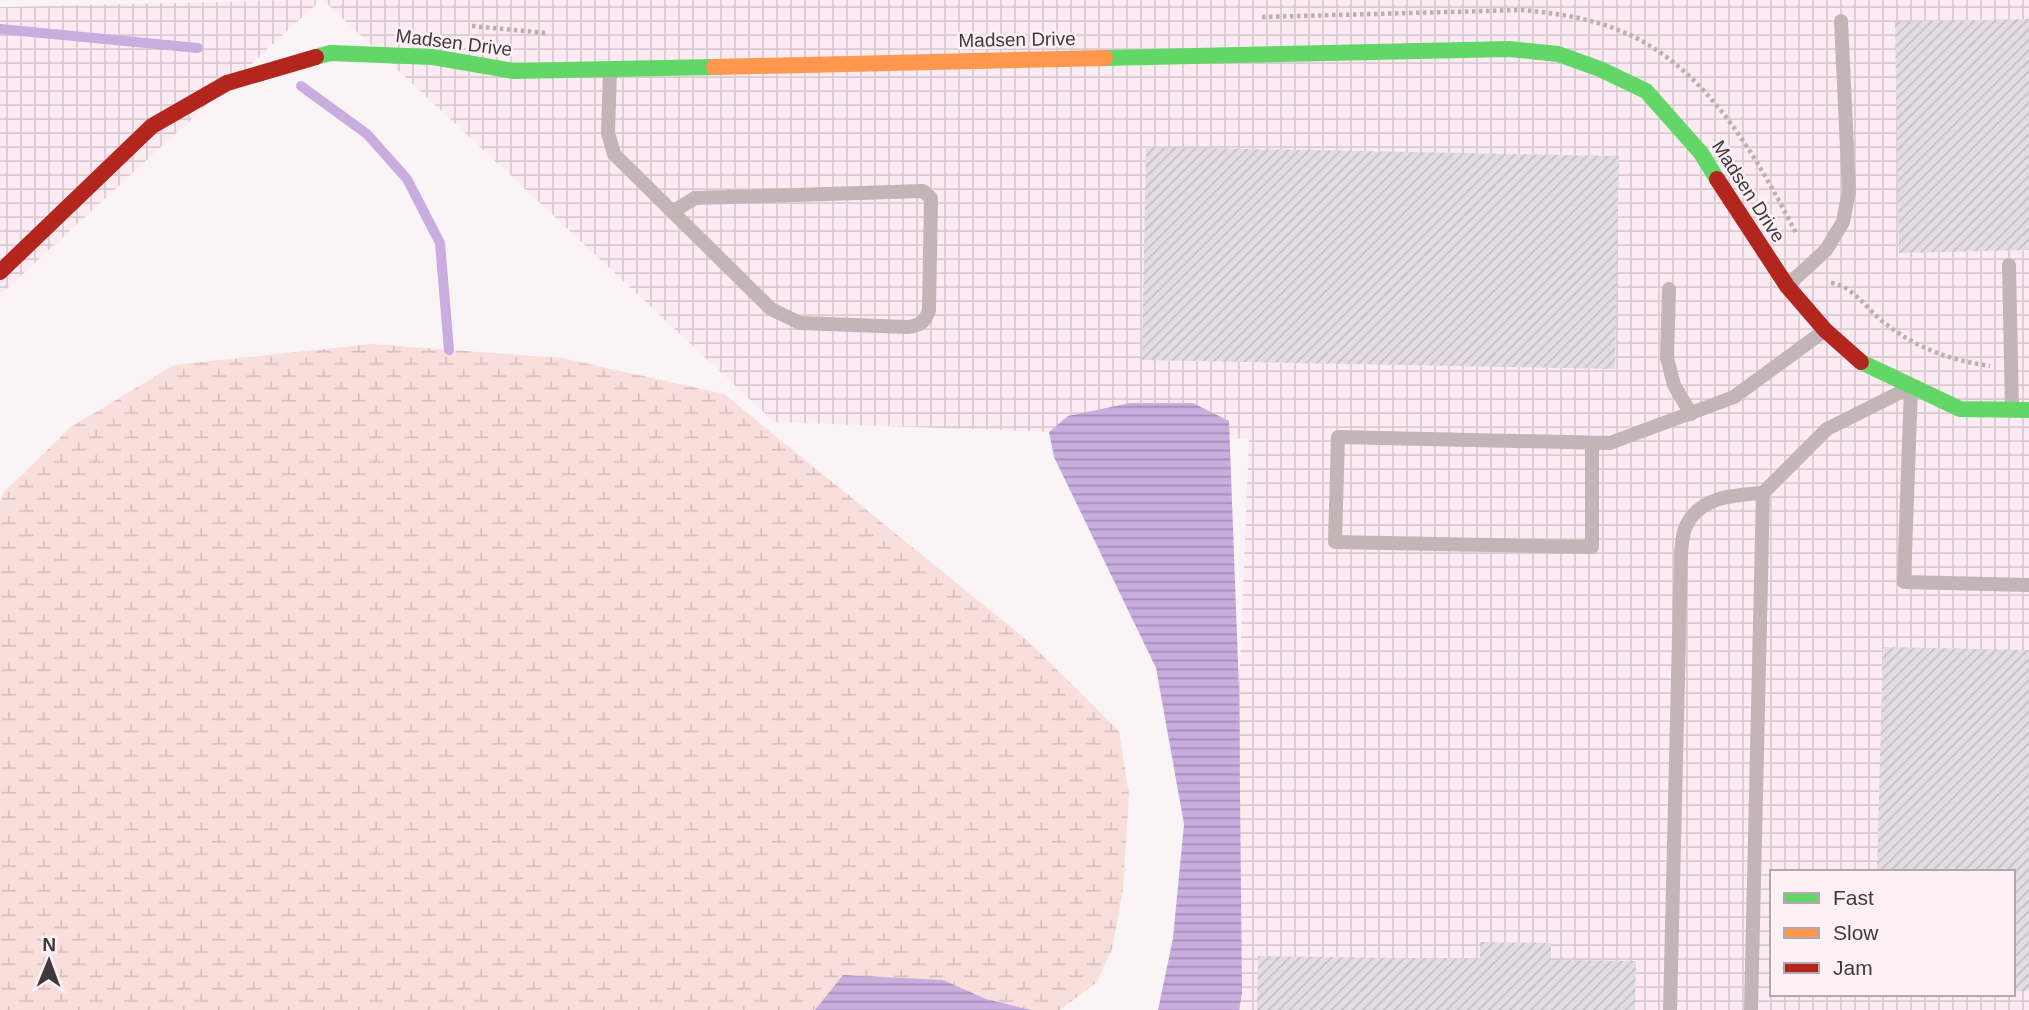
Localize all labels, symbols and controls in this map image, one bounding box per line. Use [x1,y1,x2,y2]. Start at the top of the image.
street label: Madsen Drive [394,25,513,60]
street label: Madsen Drive [958,28,1076,51]
street label: Madsen Drive [1708,136,1789,246]
legend [1770,870,2015,996]
text: Fast [1833,886,1874,909]
text: Slow [1833,921,1879,944]
north arrow [14,926,84,996]
text: N [42,934,56,955]
text: Jam [1833,956,1873,979]

